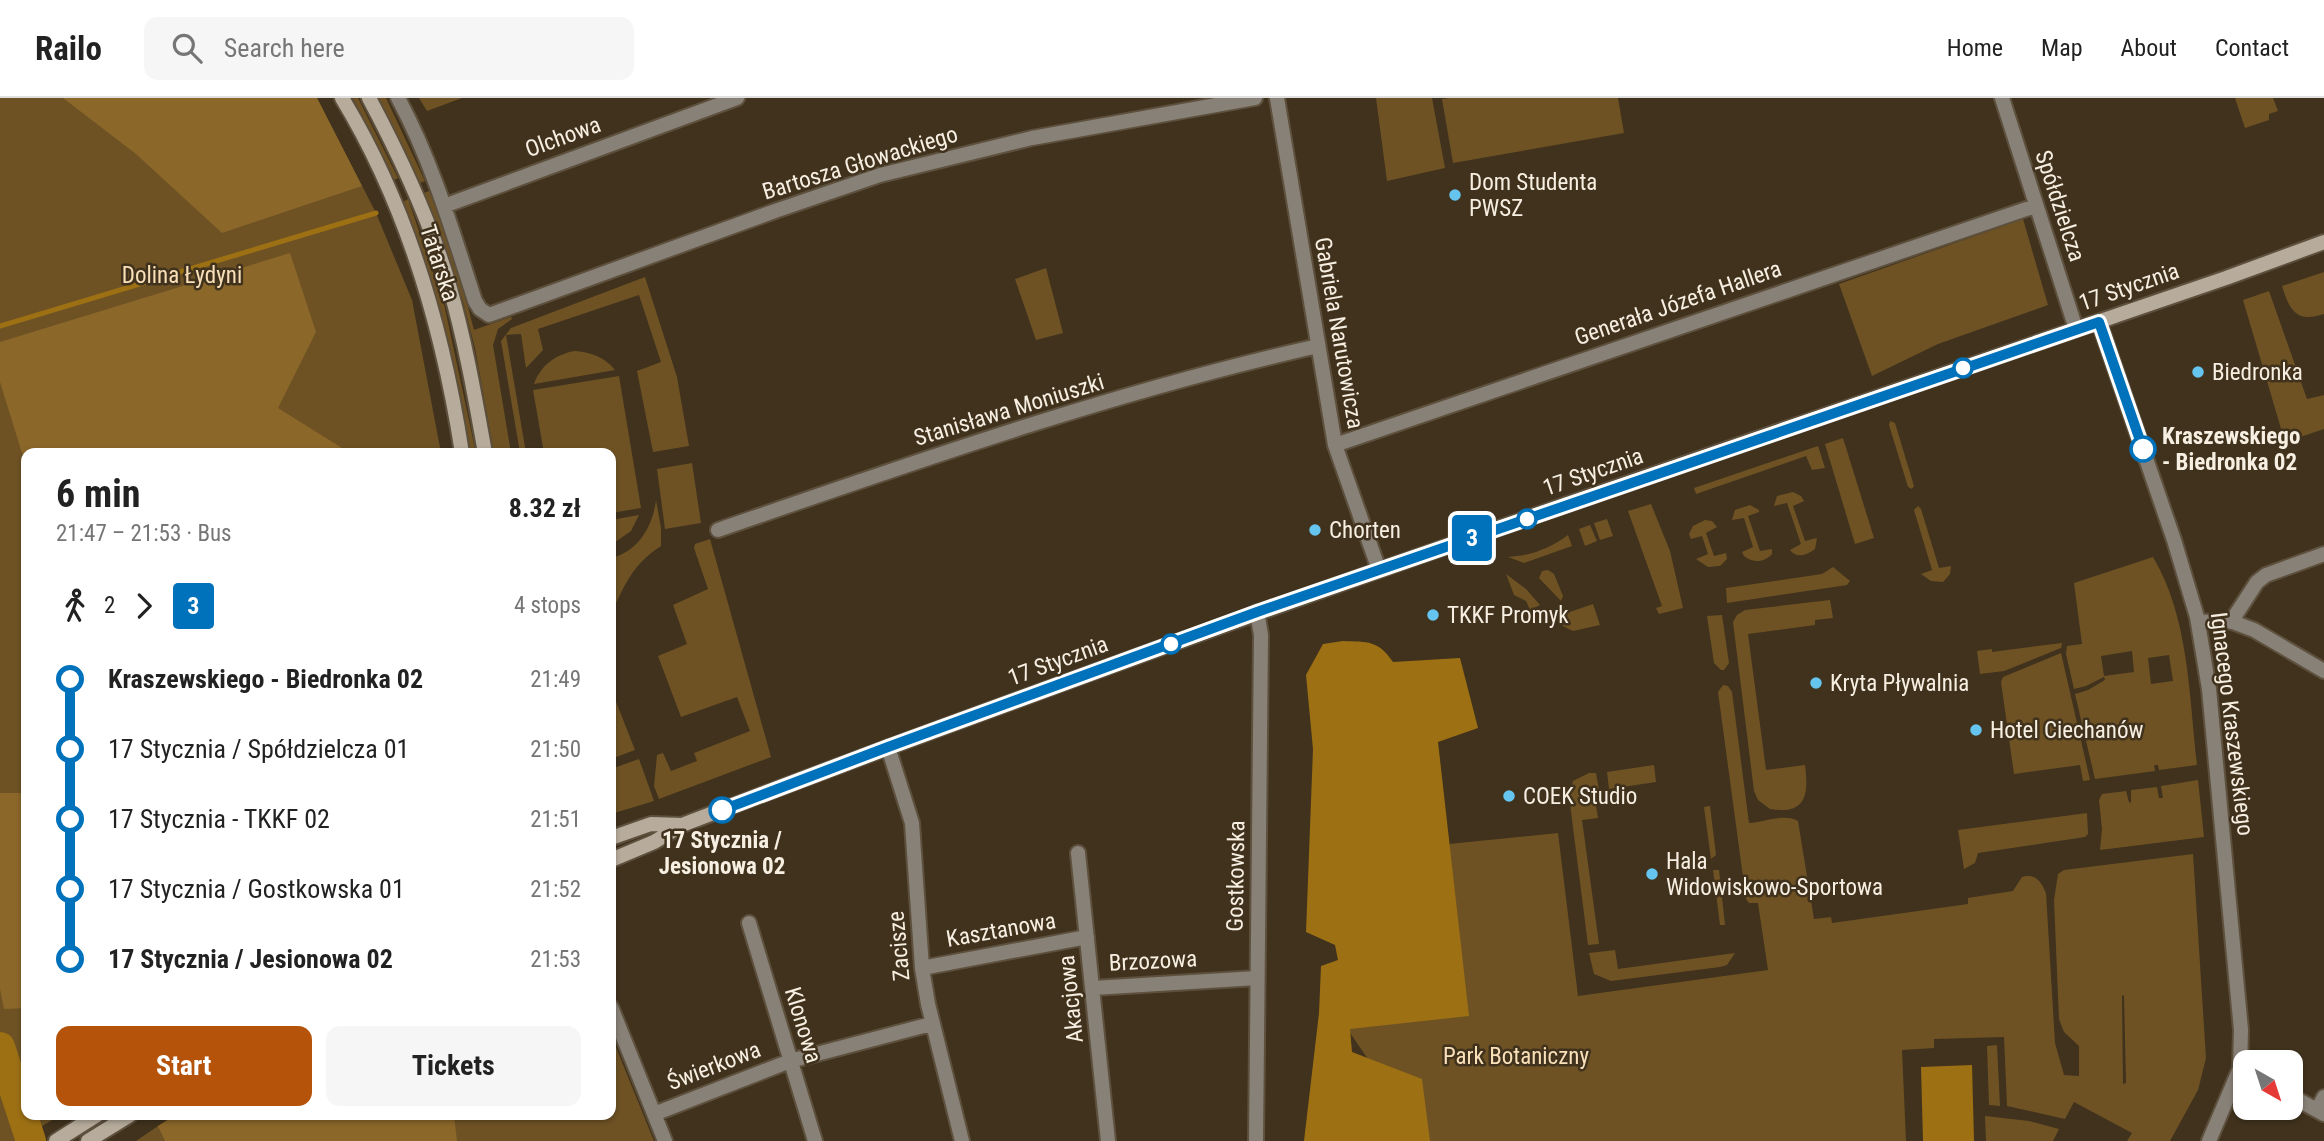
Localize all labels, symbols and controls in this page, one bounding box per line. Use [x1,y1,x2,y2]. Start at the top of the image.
search box [144,17,634,80]
text: Railo [35,29,102,68]
icon: search [168,29,206,67]
text: Search here [224,33,345,63]
text: Home [1947,34,2003,62]
text: Map [2041,34,2083,62]
text: About [2121,34,2177,62]
text: Contact [2215,34,2289,62]
street label: Olchowa [522,111,604,163]
street label: Bartosza Głowackiego [759,120,961,206]
street label: Spółdzielcza [2029,147,2091,265]
place label: Dom Studenta PWSZ [1469,169,1597,222]
marker: Dom Studenta PWSZ [1447,187,1463,203]
street label: Tatarska [414,222,464,304]
street label: Gabriela Narutowicza [1309,235,1369,431]
street label: Generała Józefa Hallera [1571,255,1785,351]
street label: 17 Stycznia [2075,257,2183,317]
park label: Dolina Łydyni [122,262,242,289]
unlabelled marker [1953,358,1973,378]
place label: Biedronka [2212,359,2303,386]
marker: Biedronka [2190,364,2206,380]
street label: Stanisława Moniuszki [911,368,1107,452]
place label: Kraszewskiego - Biedronka 02 [2162,423,2300,476]
marker: Kraszewskiego - Biedronka 02 [2130,436,2156,462]
street label: 17 Stycznia [1539,442,1647,502]
text: 6 min [56,472,140,516]
text: 8.32 zł [509,493,581,523]
unlabelled marker [1517,509,1537,529]
line badge: 3 [1449,515,1495,561]
place label: Chorten [1329,517,1401,544]
text: 21:47 – 21:53 · Bus [56,520,232,547]
marker: Chorten [1307,522,1323,538]
text: 3 [1466,524,1478,552]
icon: walk [56,587,94,625]
icon: forward [125,587,163,625]
text: 2 [104,592,115,619]
text: 3 [187,592,200,620]
text: 4 stops [514,592,581,619]
place label: TKKF Promyk [1447,602,1569,629]
marker: TKKF Promyk [1425,607,1441,623]
street label: Ignacego Kraszewskiego [2205,611,2259,837]
street label: 17 Stycznia [1004,630,1112,692]
unlabelled marker [1161,634,1181,654]
text: Kraszewskiego - Biedronka 02 [108,664,423,694]
text: 21:49 [530,666,581,693]
place label: Kryta Pływalnia [1830,670,1969,697]
marker: Kryta Pływalnia [1808,675,1824,691]
place label: Hotel Ciechanów [1990,717,2143,744]
marker: Hotel Ciechanów [1968,722,1984,738]
text: 17 Stycznia / Spółdzielcza 01 [108,734,409,764]
text: 21:50 [530,736,581,763]
place label: COEK Studio [1523,783,1637,810]
marker: COEK Studio [1501,788,1517,804]
marker: 17 Stycznia / Jesionowa 02 [709,797,735,823]
text: 17 Stycznia - TKKF 02 [108,804,330,834]
text: 21:51 [530,806,581,833]
street label: Gostkowska [1222,820,1250,932]
place label: 17 Stycznia / Jesionowa 02 [659,827,785,880]
place label: Hala Widowiskowo-Sportowa [1666,848,1883,901]
marker: Hala Widowiskowo-Sportowa [1644,866,1660,882]
text: 17 Stycznia / Gostkowska 01 [108,874,405,904]
text: 21:52 [530,876,581,903]
street label: Kasztanowa [944,907,1058,953]
street label: Zacisze [882,910,916,982]
text: 17 Stycznia / Jesionowa 02 [108,944,393,974]
street label: Brzozowa [1108,945,1198,977]
text: 21:53 [530,946,581,973]
street label: Akacjowa [1053,954,1089,1044]
street label: Klonowa [779,984,827,1066]
button: Start [56,1026,312,1106]
button: Tickets [326,1026,581,1106]
street label: Świerkowa [663,1035,765,1096]
park label: Park Botaniczny [1443,1043,1589,1070]
north arrow [2233,1050,2303,1120]
map controls [2233,1050,2303,1120]

